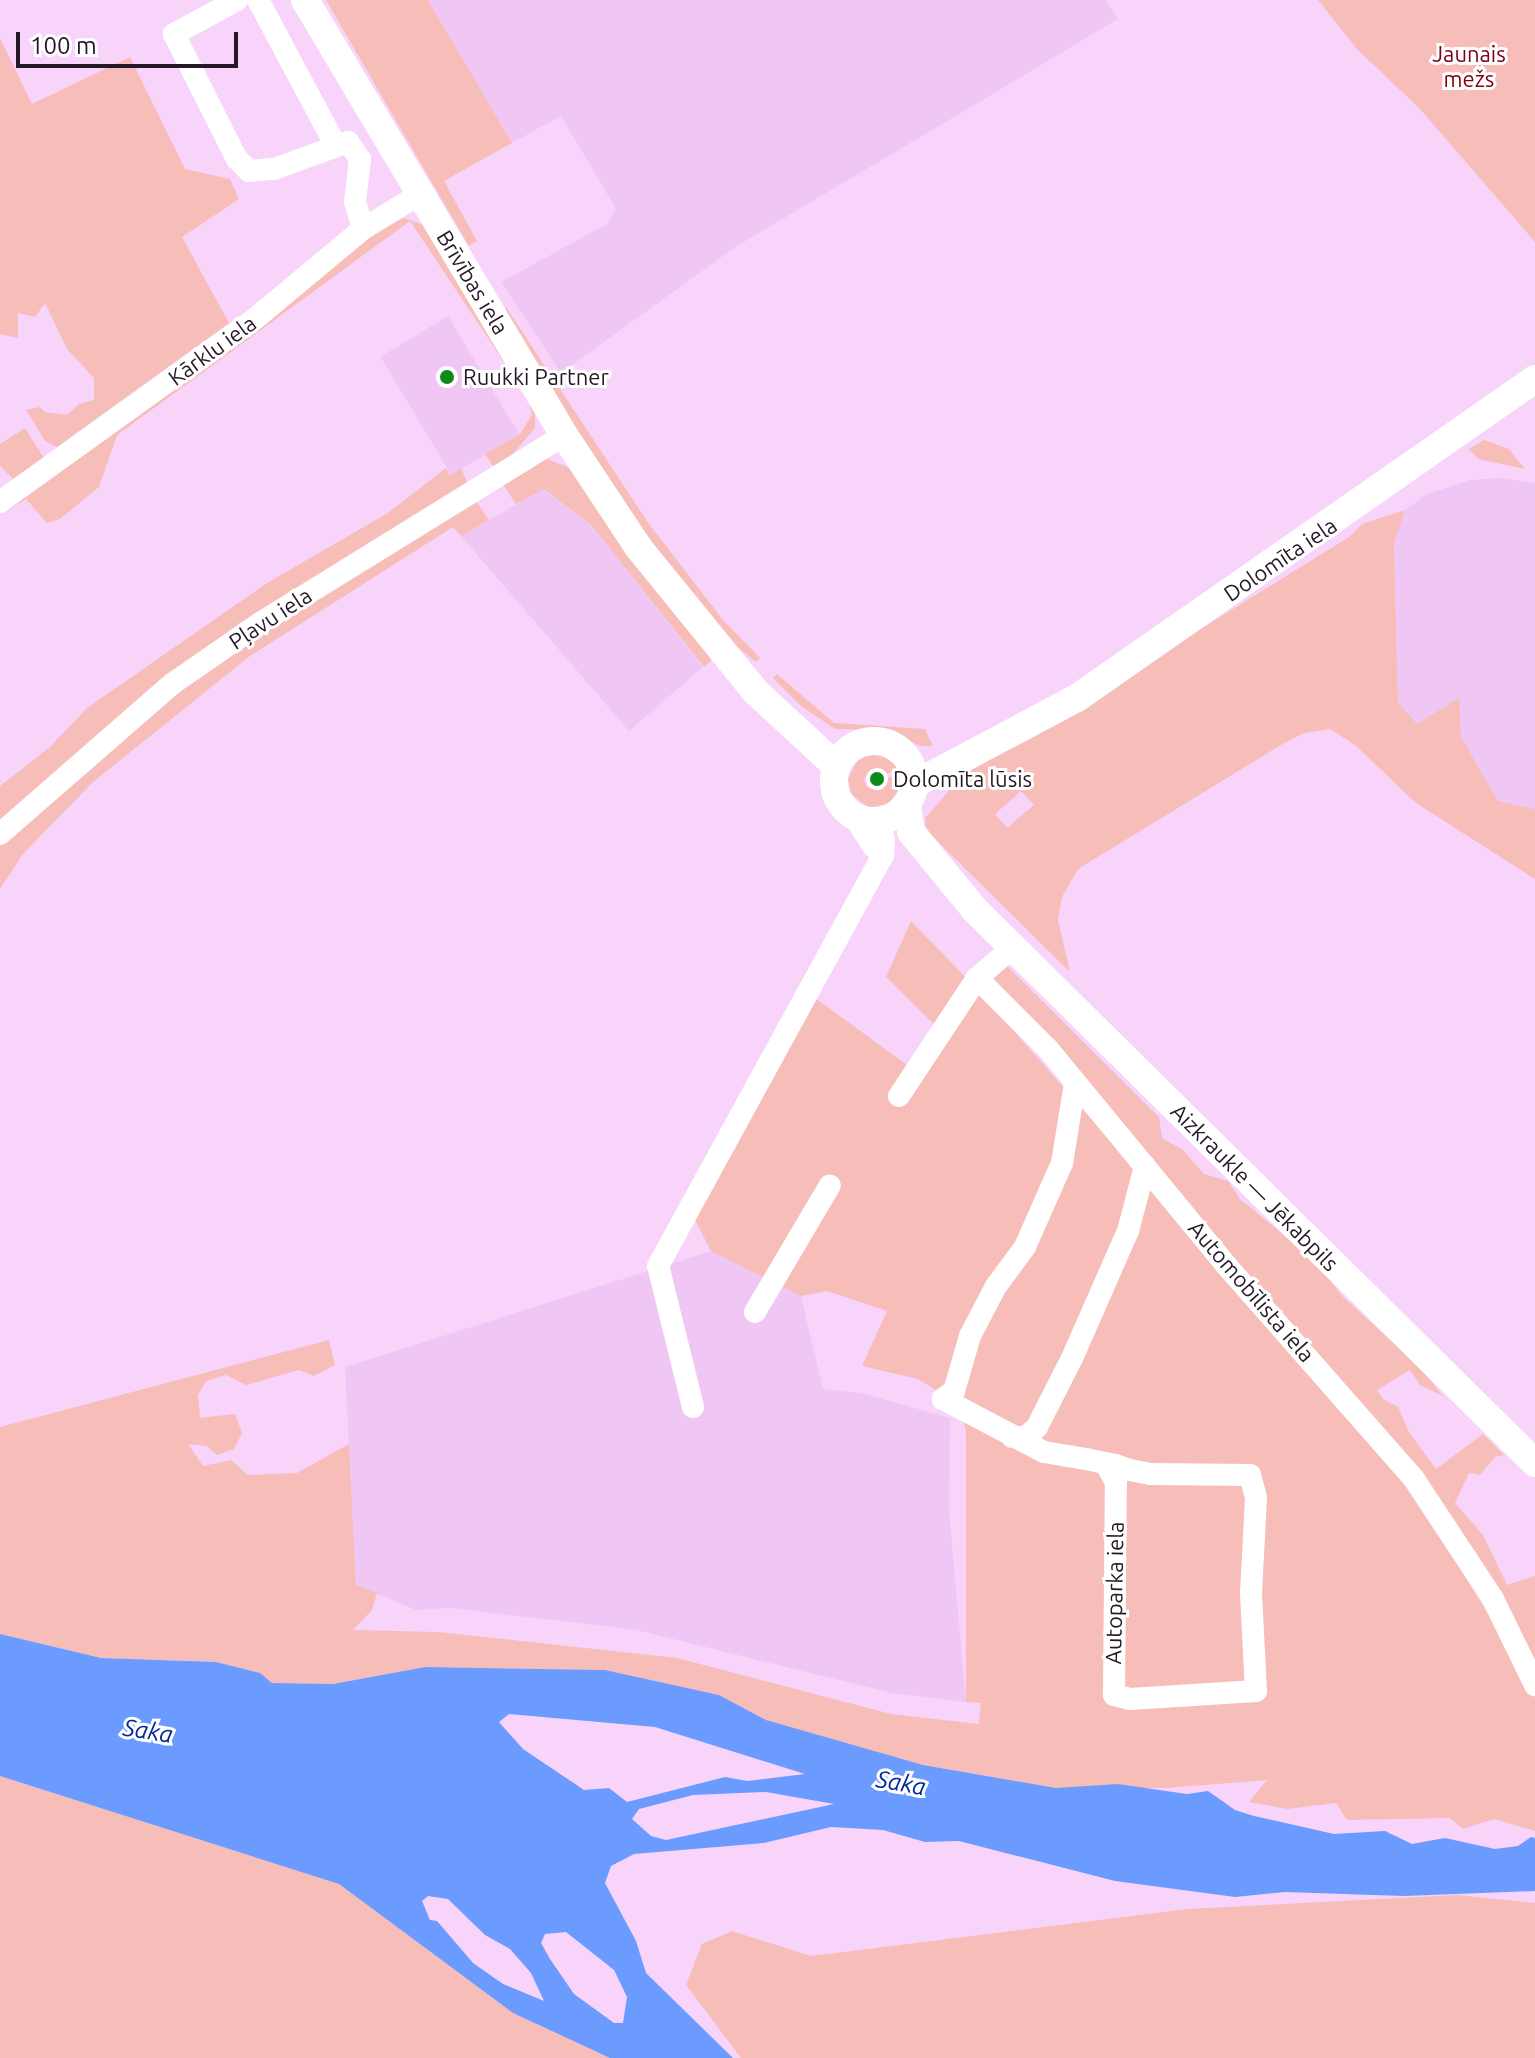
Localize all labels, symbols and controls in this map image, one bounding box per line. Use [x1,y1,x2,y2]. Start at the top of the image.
scale bar [20,16,242,66]
text: 100 m [30,32,97,59]
park label: Jaunais mežs [1432,40,1506,92]
street label: Brīvības iela [432,225,514,339]
street label: Kārklu iela [163,309,261,391]
place label: Ruukki Partner [463,364,609,390]
marker: Ruukki Partner [438,368,456,386]
street label: Dolomīta iela [1218,511,1342,607]
street label: Pļavu iela [224,582,316,654]
place label: Dolomīta lūsis [893,766,1032,792]
marker: Dolomīta lūsis [868,770,886,788]
street label: Aizkraukle — Jēkabpils [1166,1098,1344,1276]
street label: Automobīlista iela [1183,1215,1321,1367]
street label: Autoparka iela [1100,1521,1128,1665]
water label: Saka [121,1713,175,1749]
water label: Saka [874,1764,928,1802]

